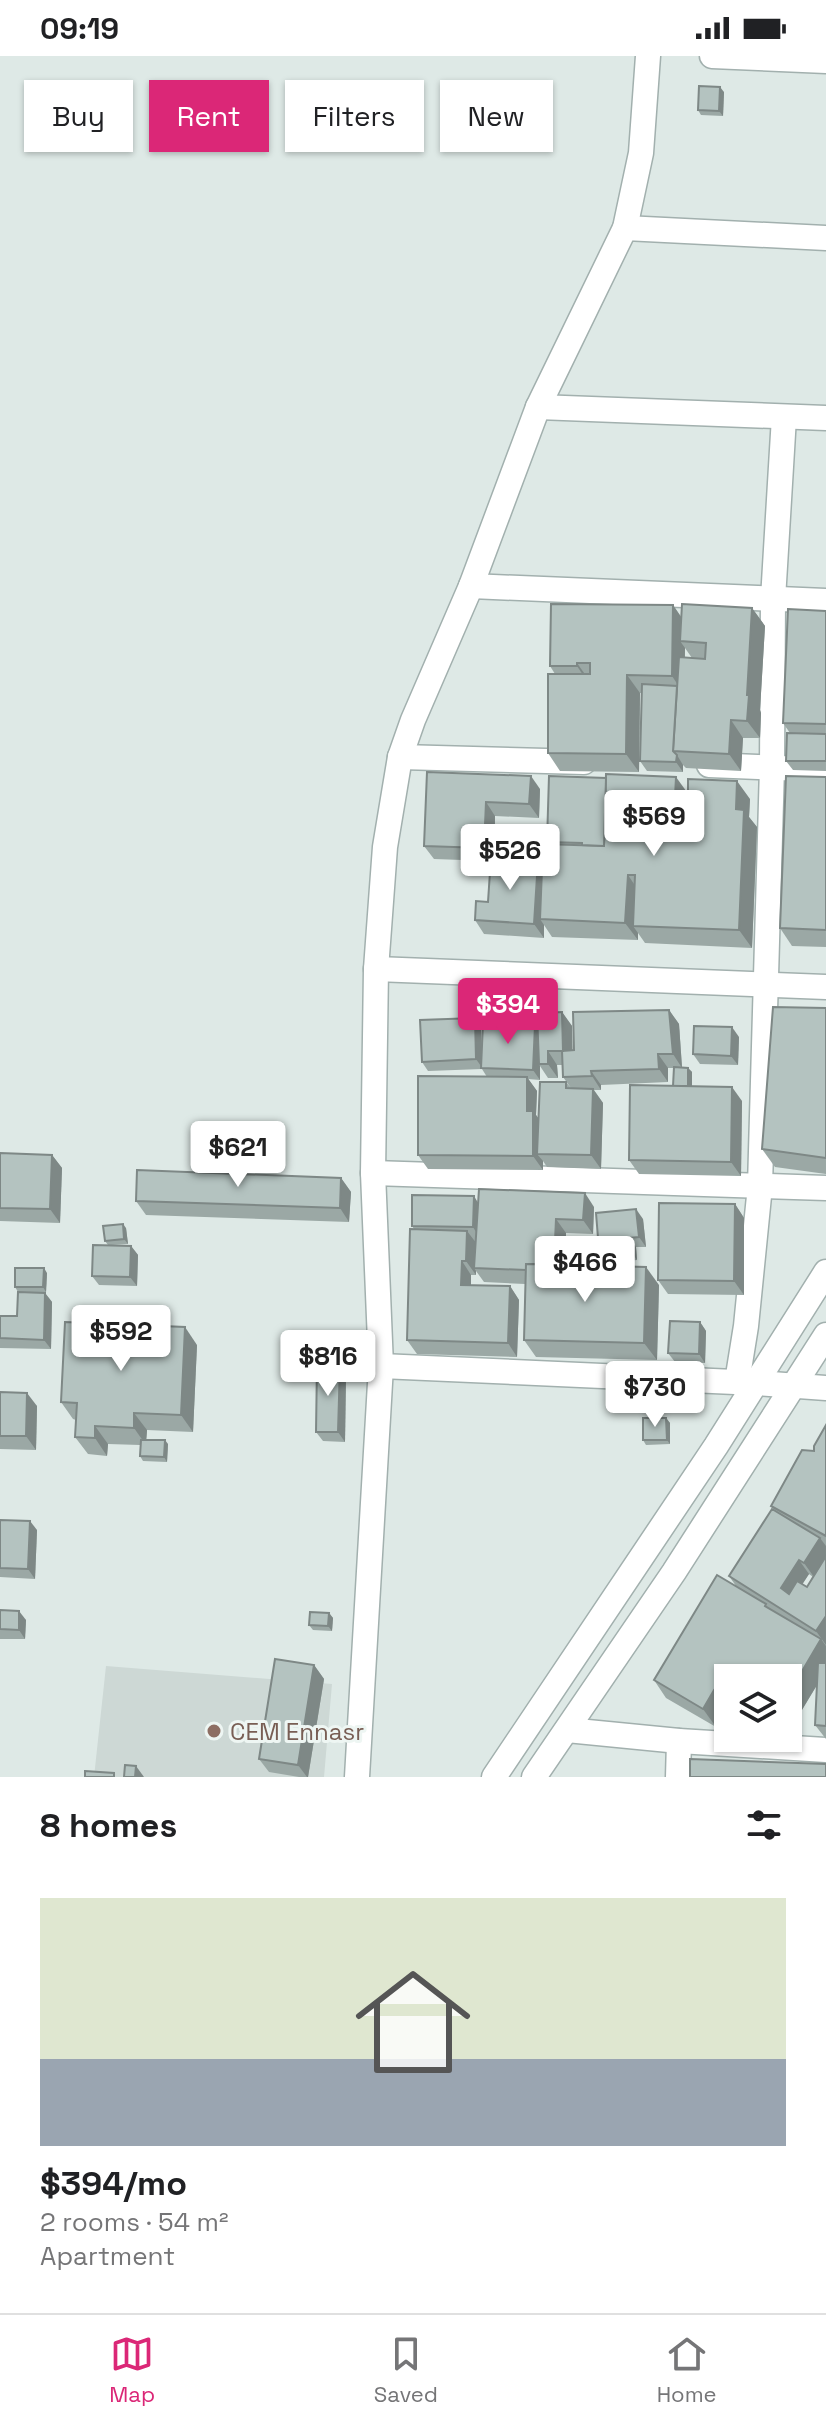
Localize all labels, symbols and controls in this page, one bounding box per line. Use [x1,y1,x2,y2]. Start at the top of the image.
text: 09:19 [40,9,119,48]
chip: Buy [24,80,133,152]
chip: Rent [149,80,269,152]
chip: Filters [285,80,424,152]
chip: New [440,80,553,152]
pin: $569 [607,790,701,858]
text: $569 [622,799,686,833]
pin: $526 [463,824,557,892]
text: $526 [479,833,541,867]
pin: $394 [461,978,555,1046]
text: $394 [476,987,540,1021]
pin: $621 [191,1121,285,1189]
text: $621 [209,1130,267,1164]
pin: $466 [538,1236,632,1304]
text: $466 [553,1245,617,1279]
pin: $592 [74,1305,168,1373]
text: $592 [90,1314,152,1348]
pin: $816 [281,1330,375,1398]
text: $816 [298,1339,358,1373]
pin: $730 [608,1361,702,1429]
text: $730 [624,1370,686,1404]
map controls [714,1664,802,1752]
button: layers [714,1664,802,1752]
place label: CEM Ennasr [230,1716,364,1747]
marker: CEM Ennasr [205,1722,223,1740]
icon: filters [742,1803,786,1847]
text: 8 homes [40,1804,177,1847]
icon: home [341,1950,485,2094]
text: $394/mo [40,2162,187,2205]
text: 2 rooms · 54 m² [40,2205,229,2239]
text: Apartment [40,2239,175,2273]
tab: Map [109,2332,155,2408]
tab: Saved [374,2332,438,2408]
tab: Home [657,2332,717,2408]

